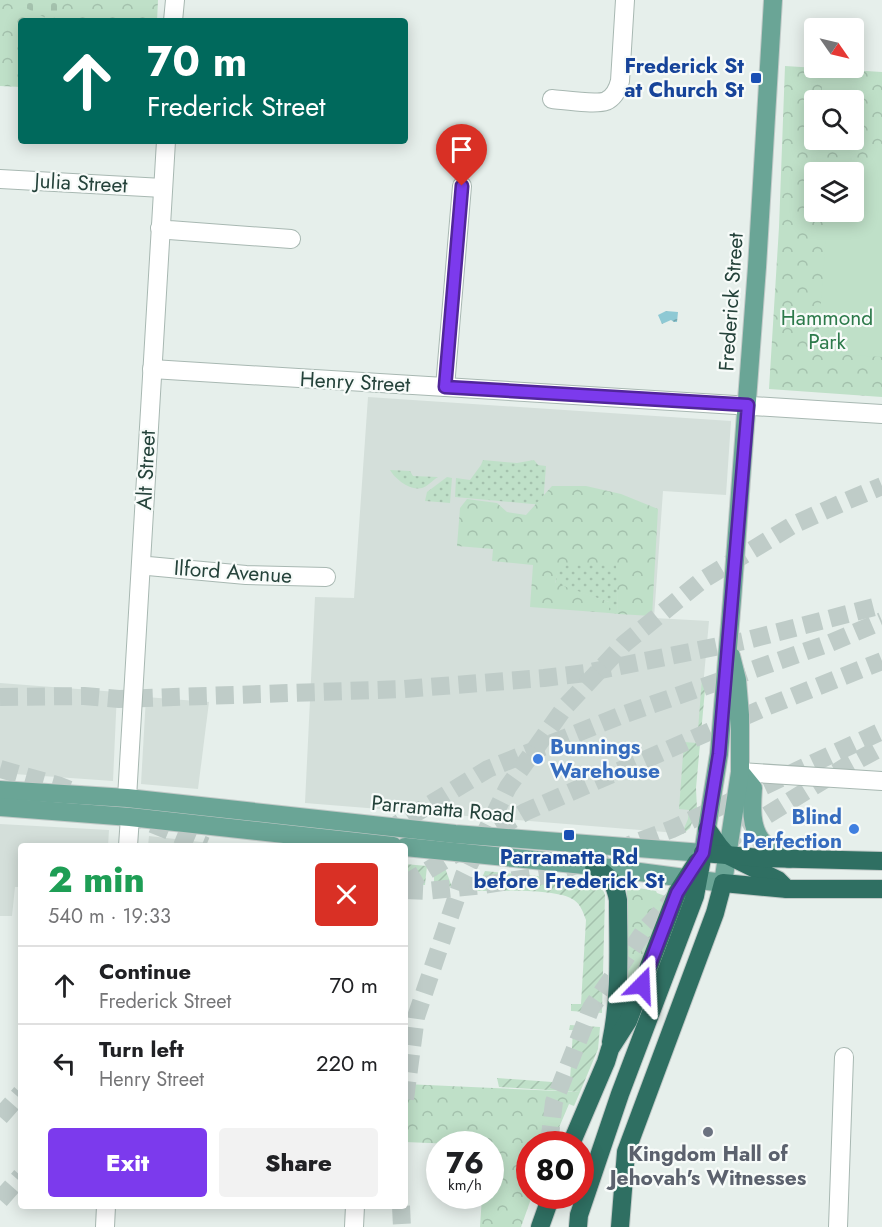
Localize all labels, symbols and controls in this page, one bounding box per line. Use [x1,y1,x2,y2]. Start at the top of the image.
north arrow [804,18,864,78]
map controls [804,18,864,222]
text: 70 m [147,31,247,92]
icon: ahead [48,42,126,120]
place label: Frederick St at Church St [624,51,744,105]
marker: Frederick St at Church St [749,71,763,85]
text: Frederick Street [147,87,326,126]
button: search [804,90,864,150]
pin [436,124,487,186]
icon: arrive [445,133,478,166]
button: layers [804,162,864,222]
street label: Julia Street [31,165,128,200]
street label: Frederick Street [711,232,751,372]
park label: Hammond Park [781,303,873,357]
street label: Henry Street [299,364,411,400]
street label: Alt Street [129,429,163,511]
street label: Ilford Avenue [173,553,293,591]
place label: Bunnings Warehouse [550,732,660,786]
marker: Bunnings Warehouse [531,752,545,766]
street label: Parramatta Road [370,788,516,830]
place label: Blind Perfection [742,802,842,856]
marker: Blind Perfection [847,822,861,836]
marker: Parramatta Rd before Frederick St [562,828,576,842]
place label: Parramatta Rd before Frederick St [474,842,665,896]
text: 2 min [48,853,145,905]
button: close [315,863,378,926]
text: 540 m · 19:33 [48,902,171,931]
position arrow [610,953,674,1017]
text: Continue [99,955,191,987]
icon: ahead [48,969,81,1002]
text: 70 m [329,969,378,1001]
text: Frederick Street [99,987,231,1016]
text: Turn left [99,1033,184,1065]
icon: left [48,1047,81,1080]
text: 220 m [316,1047,378,1079]
text: Henry Street [99,1065,204,1094]
marker: Kingdom Hall of Jehovah's Witnesses [701,1125,715,1139]
button: Exit [48,1128,207,1197]
button: Share [219,1128,378,1197]
speed limit sign: 80 [516,1131,594,1209]
place label: Kingdom Hall of Jehovah's Witnesses [606,1139,807,1193]
text: 76 [446,1141,484,1184]
text: km/h [448,1174,482,1196]

